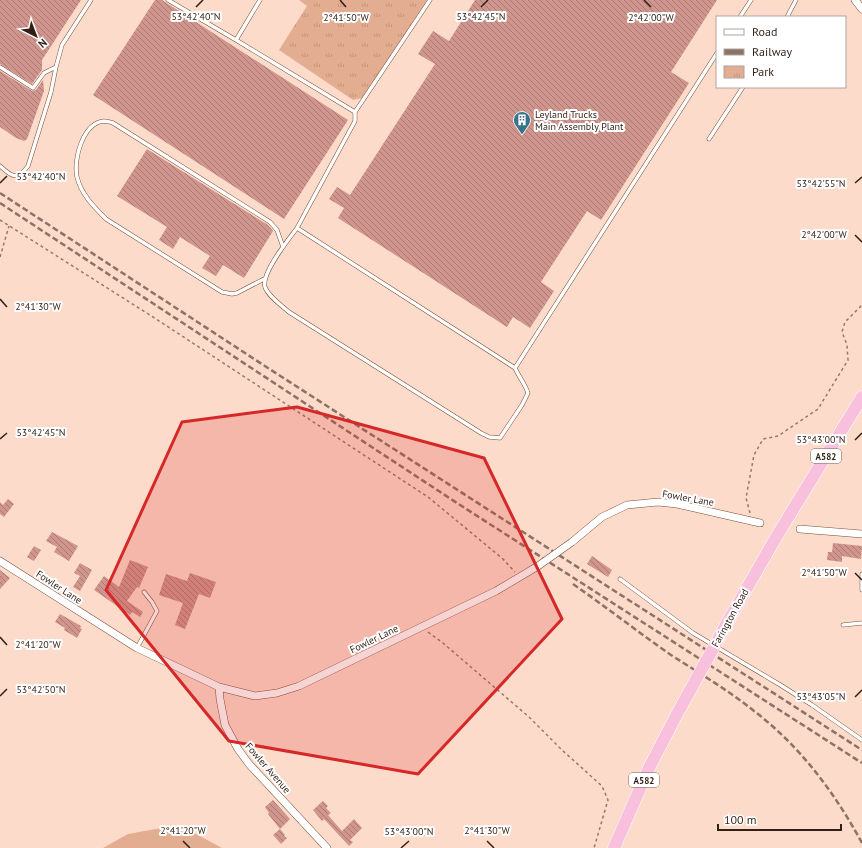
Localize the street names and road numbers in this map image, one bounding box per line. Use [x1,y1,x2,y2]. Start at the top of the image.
road number: A582 [811,449,841,463]
street label: Fowler Lane [661,487,715,509]
street label: Fowler Lane [34,567,84,607]
street label: Farington Road [709,586,751,650]
street label: Fowler Lane [348,622,400,656]
street label: Fowler Avenue [243,740,293,796]
road number: A582 [629,773,659,787]

